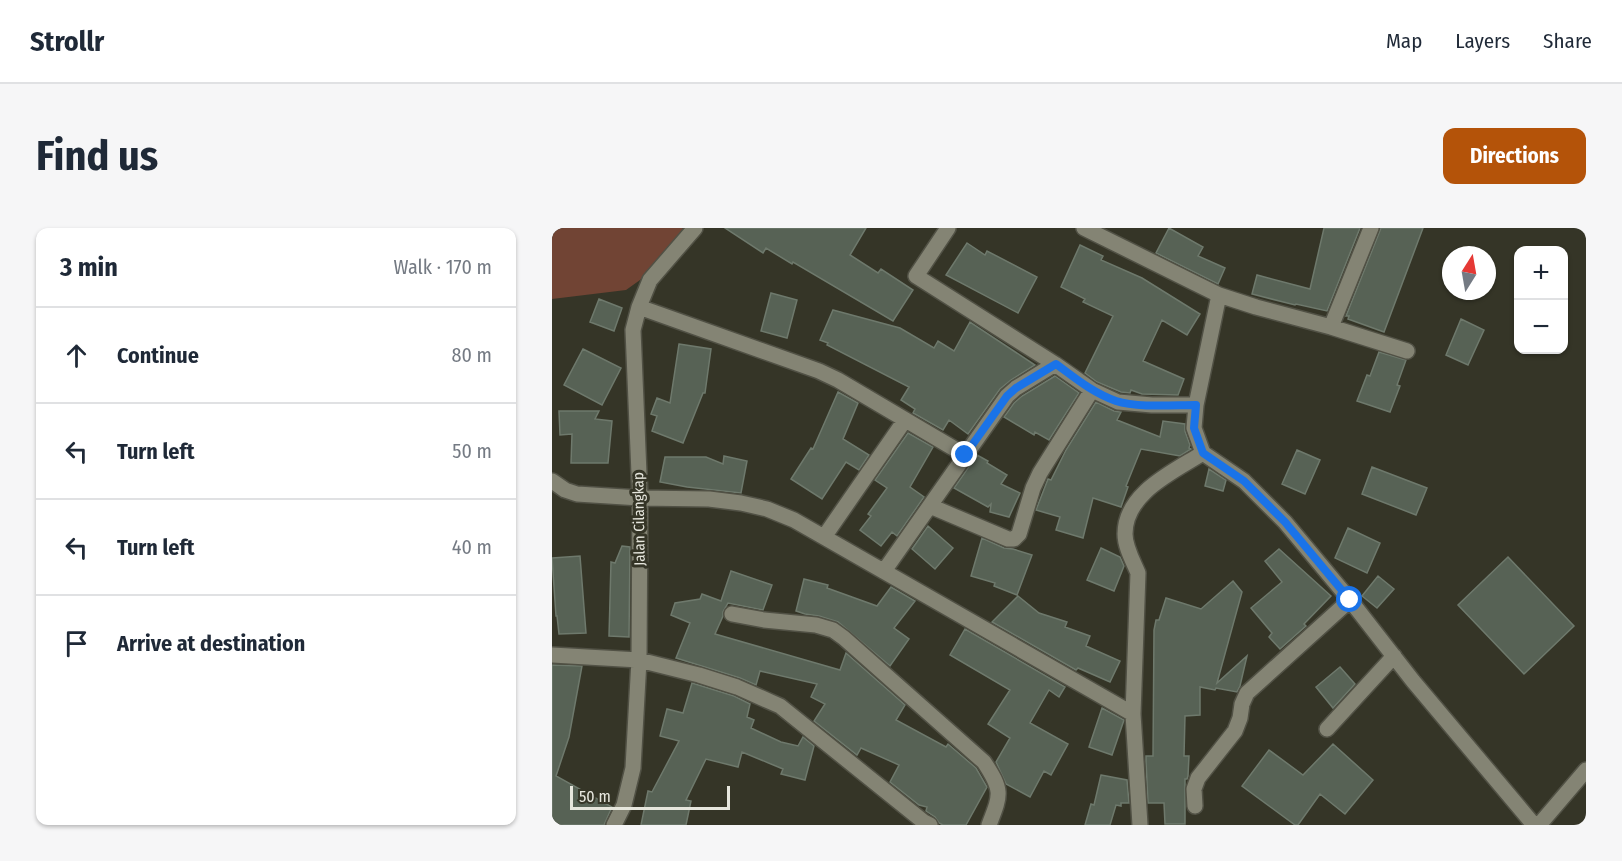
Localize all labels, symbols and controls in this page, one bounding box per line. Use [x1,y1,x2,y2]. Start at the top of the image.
text: Strollr [30,25,104,58]
text: Map [1386,28,1422,54]
text: Layers [1455,28,1510,54]
text: Share [1543,28,1592,54]
button: Directions [1443,128,1586,184]
text: Find us [36,131,158,181]
north arrow [1442,246,1496,300]
map controls [1514,246,1568,354]
button: + [1514,246,1568,300]
text: 3 min [60,252,118,283]
text: Walk · 170 m [394,255,492,279]
button: − [1514,300,1568,354]
icon: ahead [60,339,93,372]
text: Continue [117,342,199,369]
text: 80 m [452,343,492,367]
icon: left [60,435,93,468]
text: Turn left [117,438,195,465]
text: 50 m [452,439,492,463]
route end [951,441,977,467]
street label: Jalan Cilangkap [629,472,649,566]
icon: left [60,531,93,564]
text: Turn left [117,534,195,561]
text: 40 m [452,535,492,559]
route start [1336,586,1362,612]
icon: arrive [60,627,93,660]
text: Arrive at destination [117,630,305,657]
scale bar [570,783,730,810]
text: 50 m [579,787,611,806]

